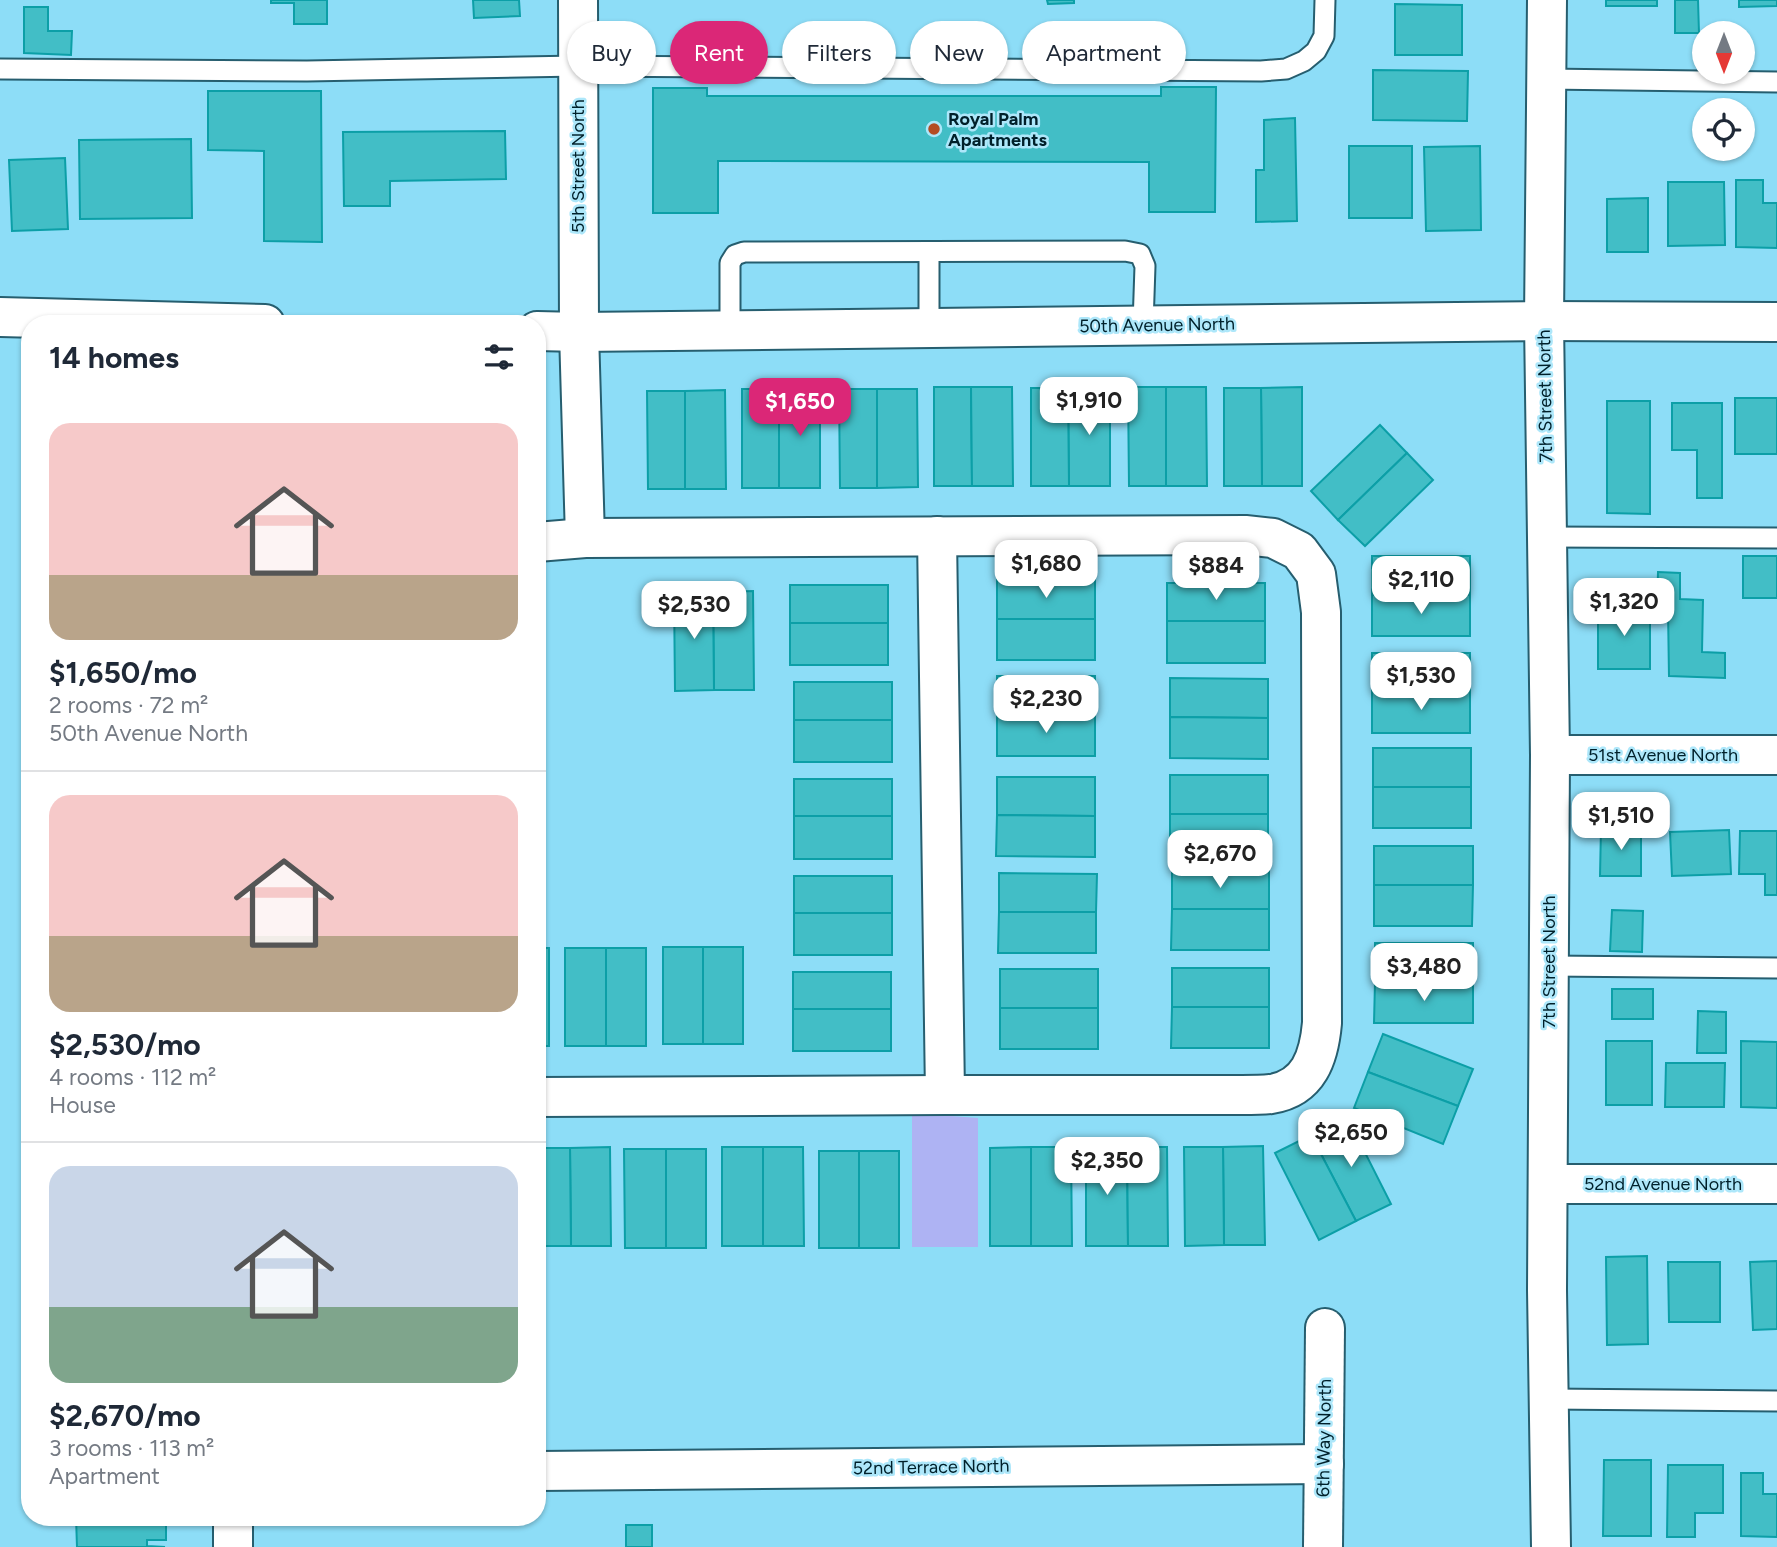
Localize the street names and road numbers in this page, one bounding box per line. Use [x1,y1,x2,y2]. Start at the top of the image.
street label: 5th Street North [567,99,589,233]
street label: 50th Avenue North [1079,313,1235,337]
street label: 7th Street North [1533,329,1557,463]
street label: 51st Avenue North [1588,744,1738,766]
street label: 7th Street North [1538,895,1560,1029]
street label: 52nd Avenue North [1584,1173,1742,1195]
street label: 6th Way North [1312,1379,1336,1497]
street label: 52nd Terrace North [852,1455,1010,1479]

